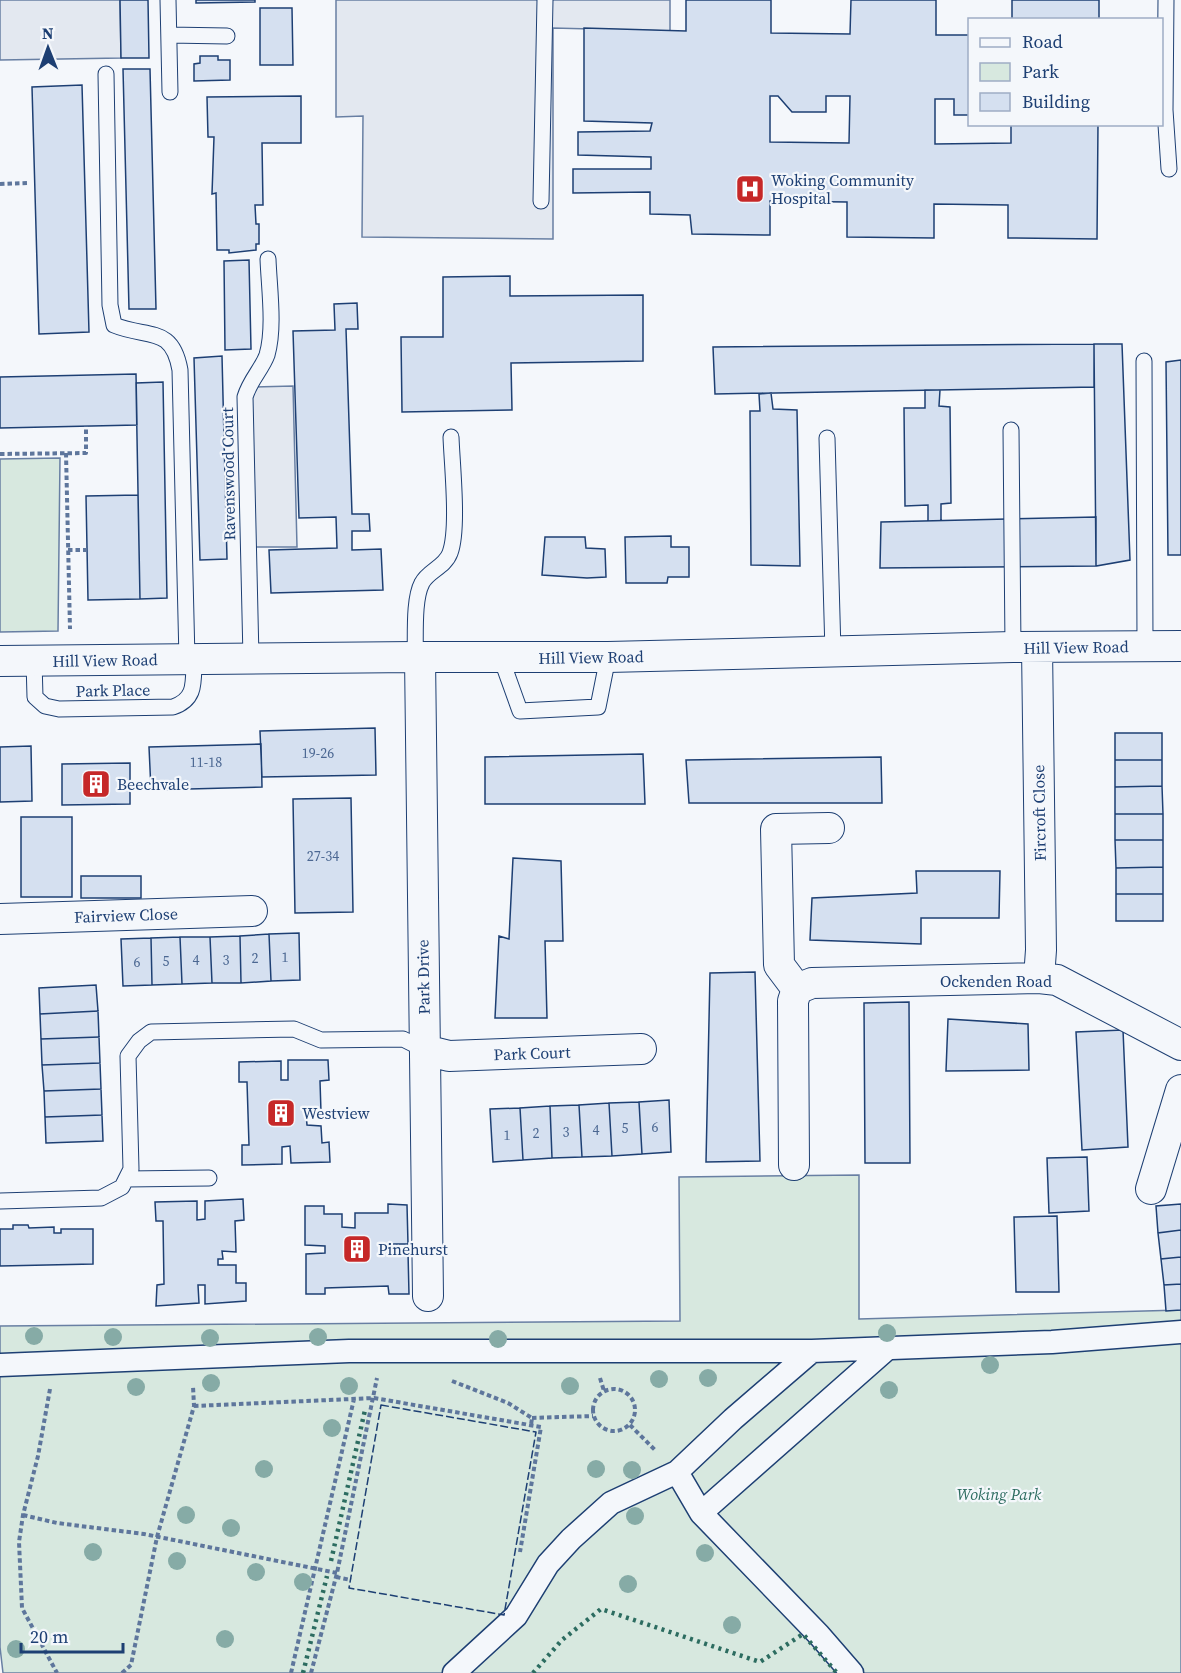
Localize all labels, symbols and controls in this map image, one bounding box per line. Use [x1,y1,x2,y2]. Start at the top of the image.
north arrow [18,18,78,78]
legend [968,18,1163,126]
text: N [42,22,54,44]
text: Road [1022,29,1063,54]
text: Park [1022,59,1059,84]
text: Building [1022,89,1090,114]
place label: Woking Community Hospital [771,169,915,209]
hospital icon: Woking Community Hospital [734,173,766,205]
street label: Ravenswood Court [216,406,240,541]
street label: Hill View Road [1023,635,1129,659]
street label: Hill View Road [538,645,644,669]
street label: Hill View Road [52,648,158,672]
street label: Park Place [75,678,151,702]
house number: 19-26 [302,743,334,763]
house number: 11-18 [190,752,222,772]
street label: Fircroft Close [1027,765,1051,861]
building icon: Beechvale [80,768,112,800]
place label: Beechvale [117,773,189,795]
house number: 27-34 [307,846,339,866]
street label: Fairview Close [74,902,178,928]
street label: Park Drive [411,939,435,1015]
house number: 1 [282,947,289,967]
house number: 2 [252,948,259,968]
house number: 4 [193,950,200,970]
house number: 3 [223,950,230,970]
house number: 5 [163,951,170,971]
house number: 6 [134,952,141,972]
street label: Ockenden Road [940,970,1052,992]
street label: Park Court [493,1041,572,1065]
building icon: Westview [265,1097,297,1129]
place label: Westview [302,1102,371,1124]
house number: 6 [652,1117,659,1137]
house number: 5 [622,1118,629,1138]
house number: 4 [593,1120,600,1140]
house number: 3 [563,1122,570,1142]
house number: 2 [533,1123,540,1143]
house number: 1 [504,1125,511,1145]
building icon: Pinehurst [341,1233,373,1265]
place label: Pinehurst [378,1238,448,1260]
park label: Woking Park [957,1483,1042,1505]
scale bar [21,1616,123,1654]
text: 20 m [30,1624,68,1649]

